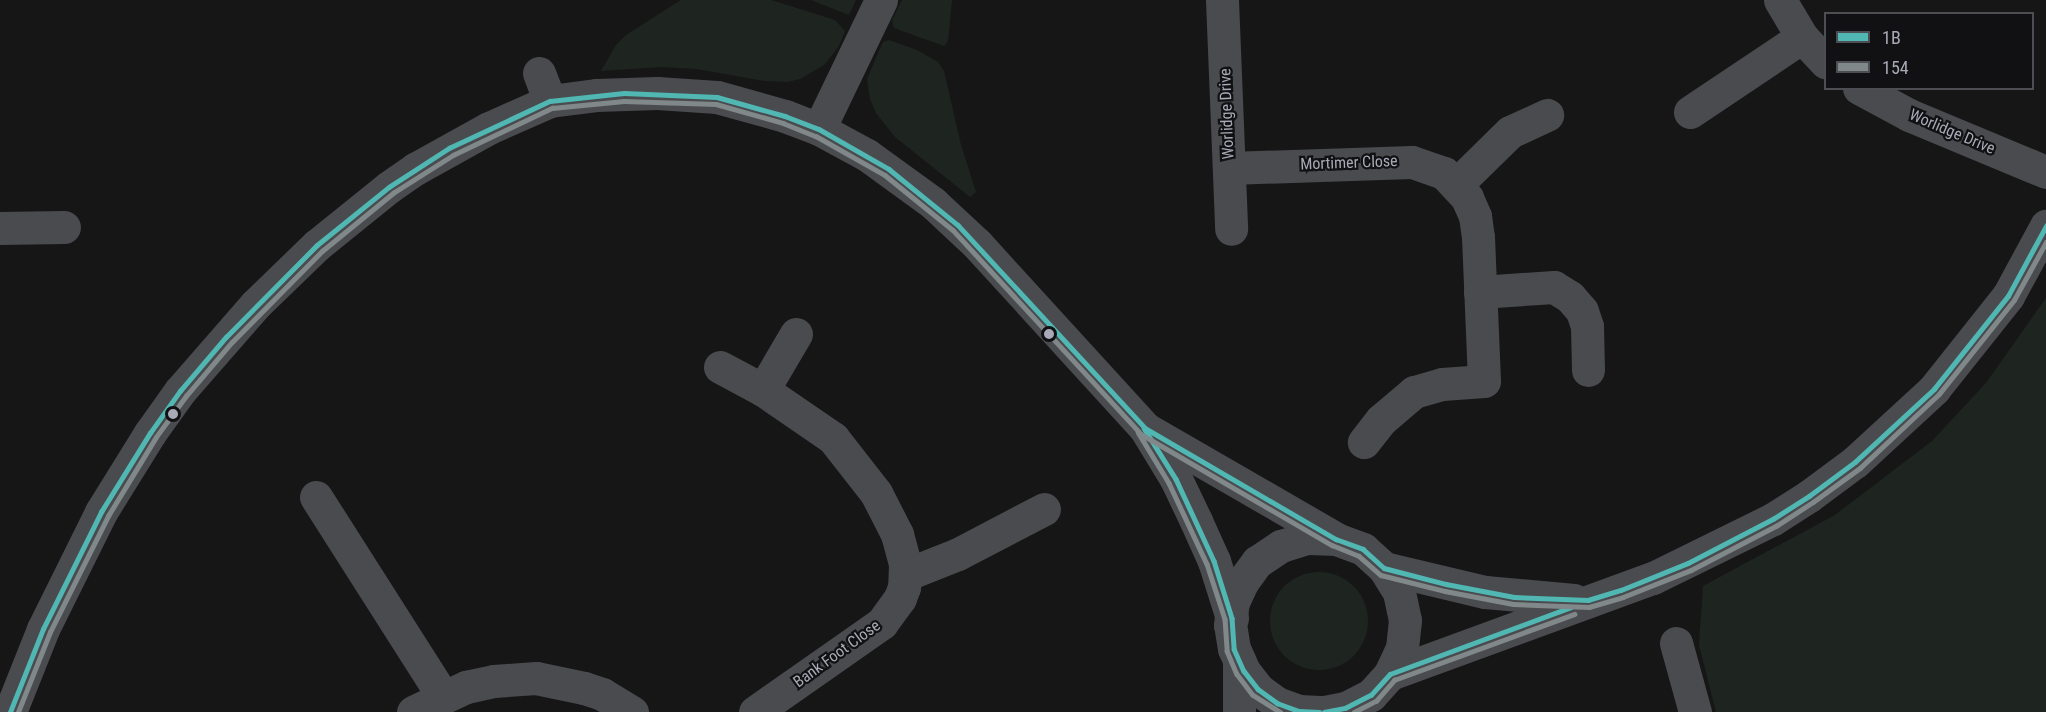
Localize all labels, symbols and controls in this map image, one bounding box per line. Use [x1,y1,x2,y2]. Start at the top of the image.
legend [1824,12,2034,90]
text: 1B [1882,27,1901,48]
text: 154 [1882,57,1909,78]
street label: Worlidge Drive [1216,68,1238,160]
street label: Worlidge Drive [1906,105,1998,159]
street label: Mortimer Close [1300,152,1398,174]
unlabelled marker [1043,328,1055,340]
unlabelled marker [167,408,179,420]
street label: Bank Foot Close [790,616,884,692]

